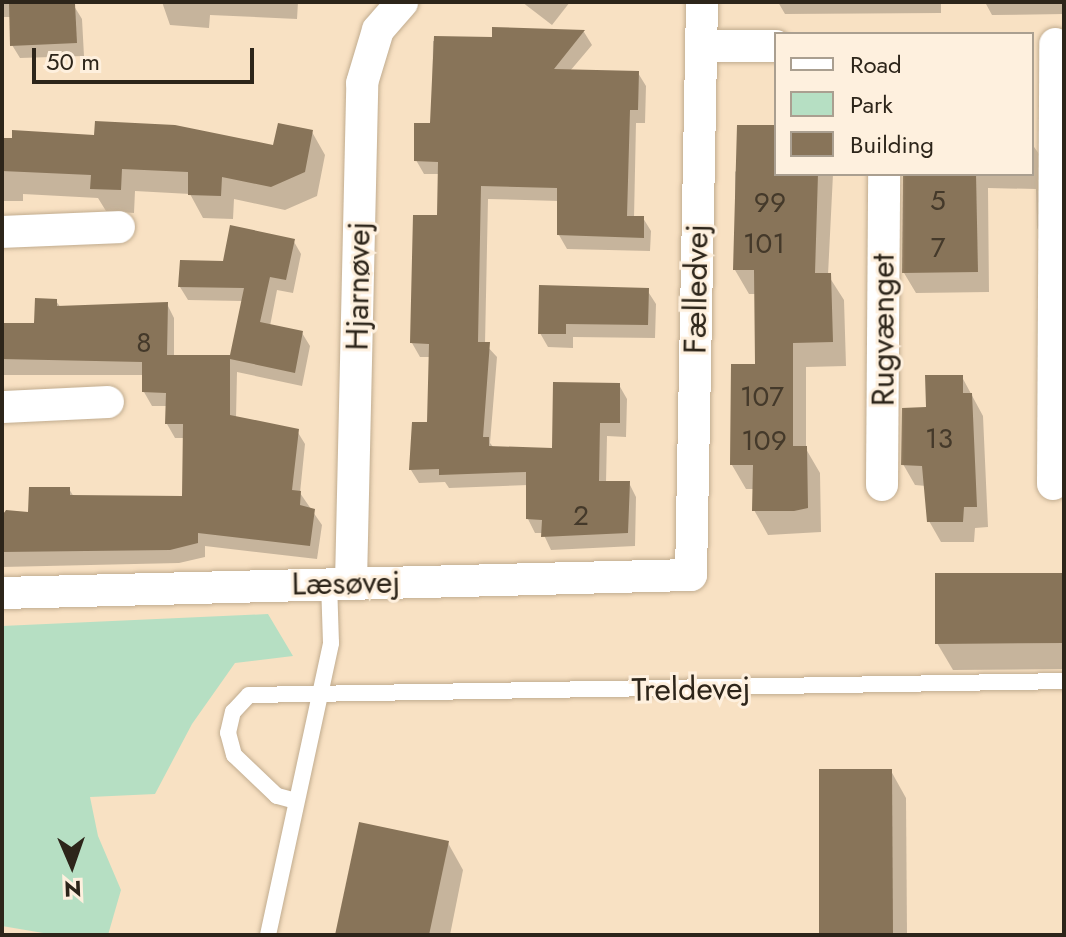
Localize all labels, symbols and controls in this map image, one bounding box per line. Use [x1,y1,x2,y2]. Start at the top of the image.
scale bar [36,32,258,82]
legend [774,32,1034,176]
text: 50 m [46,44,100,79]
text: Road [850,47,902,82]
text: Park [850,87,893,122]
text: Building [850,127,934,162]
house number: 5 [930,184,946,218]
house number: 99 [754,186,786,220]
street label: Hjarnøvej [338,221,378,351]
street label: Fælledvej [676,224,716,354]
house number: 101 [743,227,785,261]
house number: 7 [931,231,945,265]
street label: Rugvænget [864,254,902,406]
house number: 8 [136,326,152,360]
house number: 107 [740,380,784,414]
house number: 13 [925,422,953,456]
house number: 109 [741,424,787,458]
house number: 2 [573,499,589,533]
street label: Læsøvej [291,563,401,603]
street label: Treldevej [631,669,751,709]
north arrow [32,825,112,905]
text: N [64,873,82,905]

